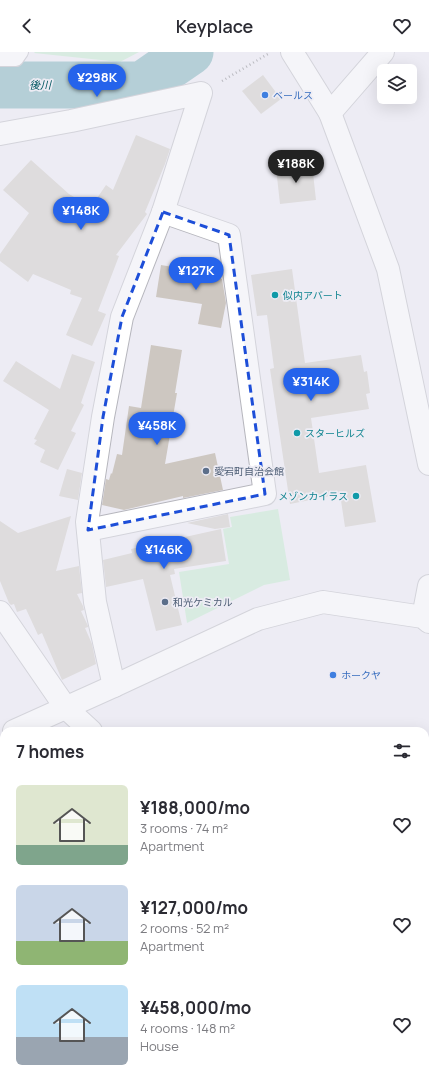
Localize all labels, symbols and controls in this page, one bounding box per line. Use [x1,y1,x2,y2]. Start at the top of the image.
text: Keyplace [176,14,253,38]
icon: back [16,15,38,37]
icon: heart [391,15,413,37]
pin: ¥298K [69,64,125,98]
map controls [377,64,417,104]
button: layers [377,64,417,104]
text: ¥298K [77,68,117,86]
water label: 後川 [29,77,52,92]
place label: ベールス [273,88,313,102]
marker: ベールス [260,90,270,100]
pin: ¥188K [268,150,324,184]
text: ¥188K [277,154,315,172]
pin: ¥148K [53,197,109,231]
text: ¥148K [62,201,100,219]
pin: ¥127K [168,257,224,291]
text: ¥127K [178,261,214,279]
place label: 似内アパート [282,288,343,302]
marker: 似内アパート [270,290,280,300]
pin: ¥314K [283,368,339,402]
text: ¥314K [292,372,330,390]
pin: ¥458K [129,412,185,446]
text: ¥458K [138,416,176,434]
place label: スターヒルズ [305,426,365,440]
marker: スターヒルズ [292,428,302,438]
place label: 愛宕町自治会館 [214,464,284,478]
marker: 愛宕町自治会館 [201,466,211,476]
place label: メゾンカイラス [278,489,348,503]
marker: メゾンカイラス [351,491,361,501]
pin: ¥146K [136,536,192,570]
text: ¥146K [145,540,183,558]
place label: 和光ケミカル [173,595,233,609]
marker: 和光ケミカル [160,597,170,607]
place label: ホークヤ [341,668,381,682]
marker: ホークヤ [328,670,338,680]
text: 7 homes [16,740,84,763]
icon: filters [391,740,413,762]
text: ¥188,000/mo [140,796,250,819]
icon: home [48,801,96,849]
icon: heart [391,814,413,836]
text: 3 rooms · 74 m² [140,819,228,837]
text: Apartment [140,837,204,855]
text: ¥127,000/mo [140,896,248,919]
icon: home [48,901,96,949]
icon: heart [391,914,413,936]
text: 2 rooms · 52 m² [140,919,229,937]
text: Apartment [140,937,204,955]
text: ¥458,000/mo [140,996,251,1019]
icon: home [48,1001,96,1049]
icon: heart [391,1014,413,1036]
text: 4 rooms · 148 m² [140,1019,235,1037]
text: House [140,1037,179,1055]

